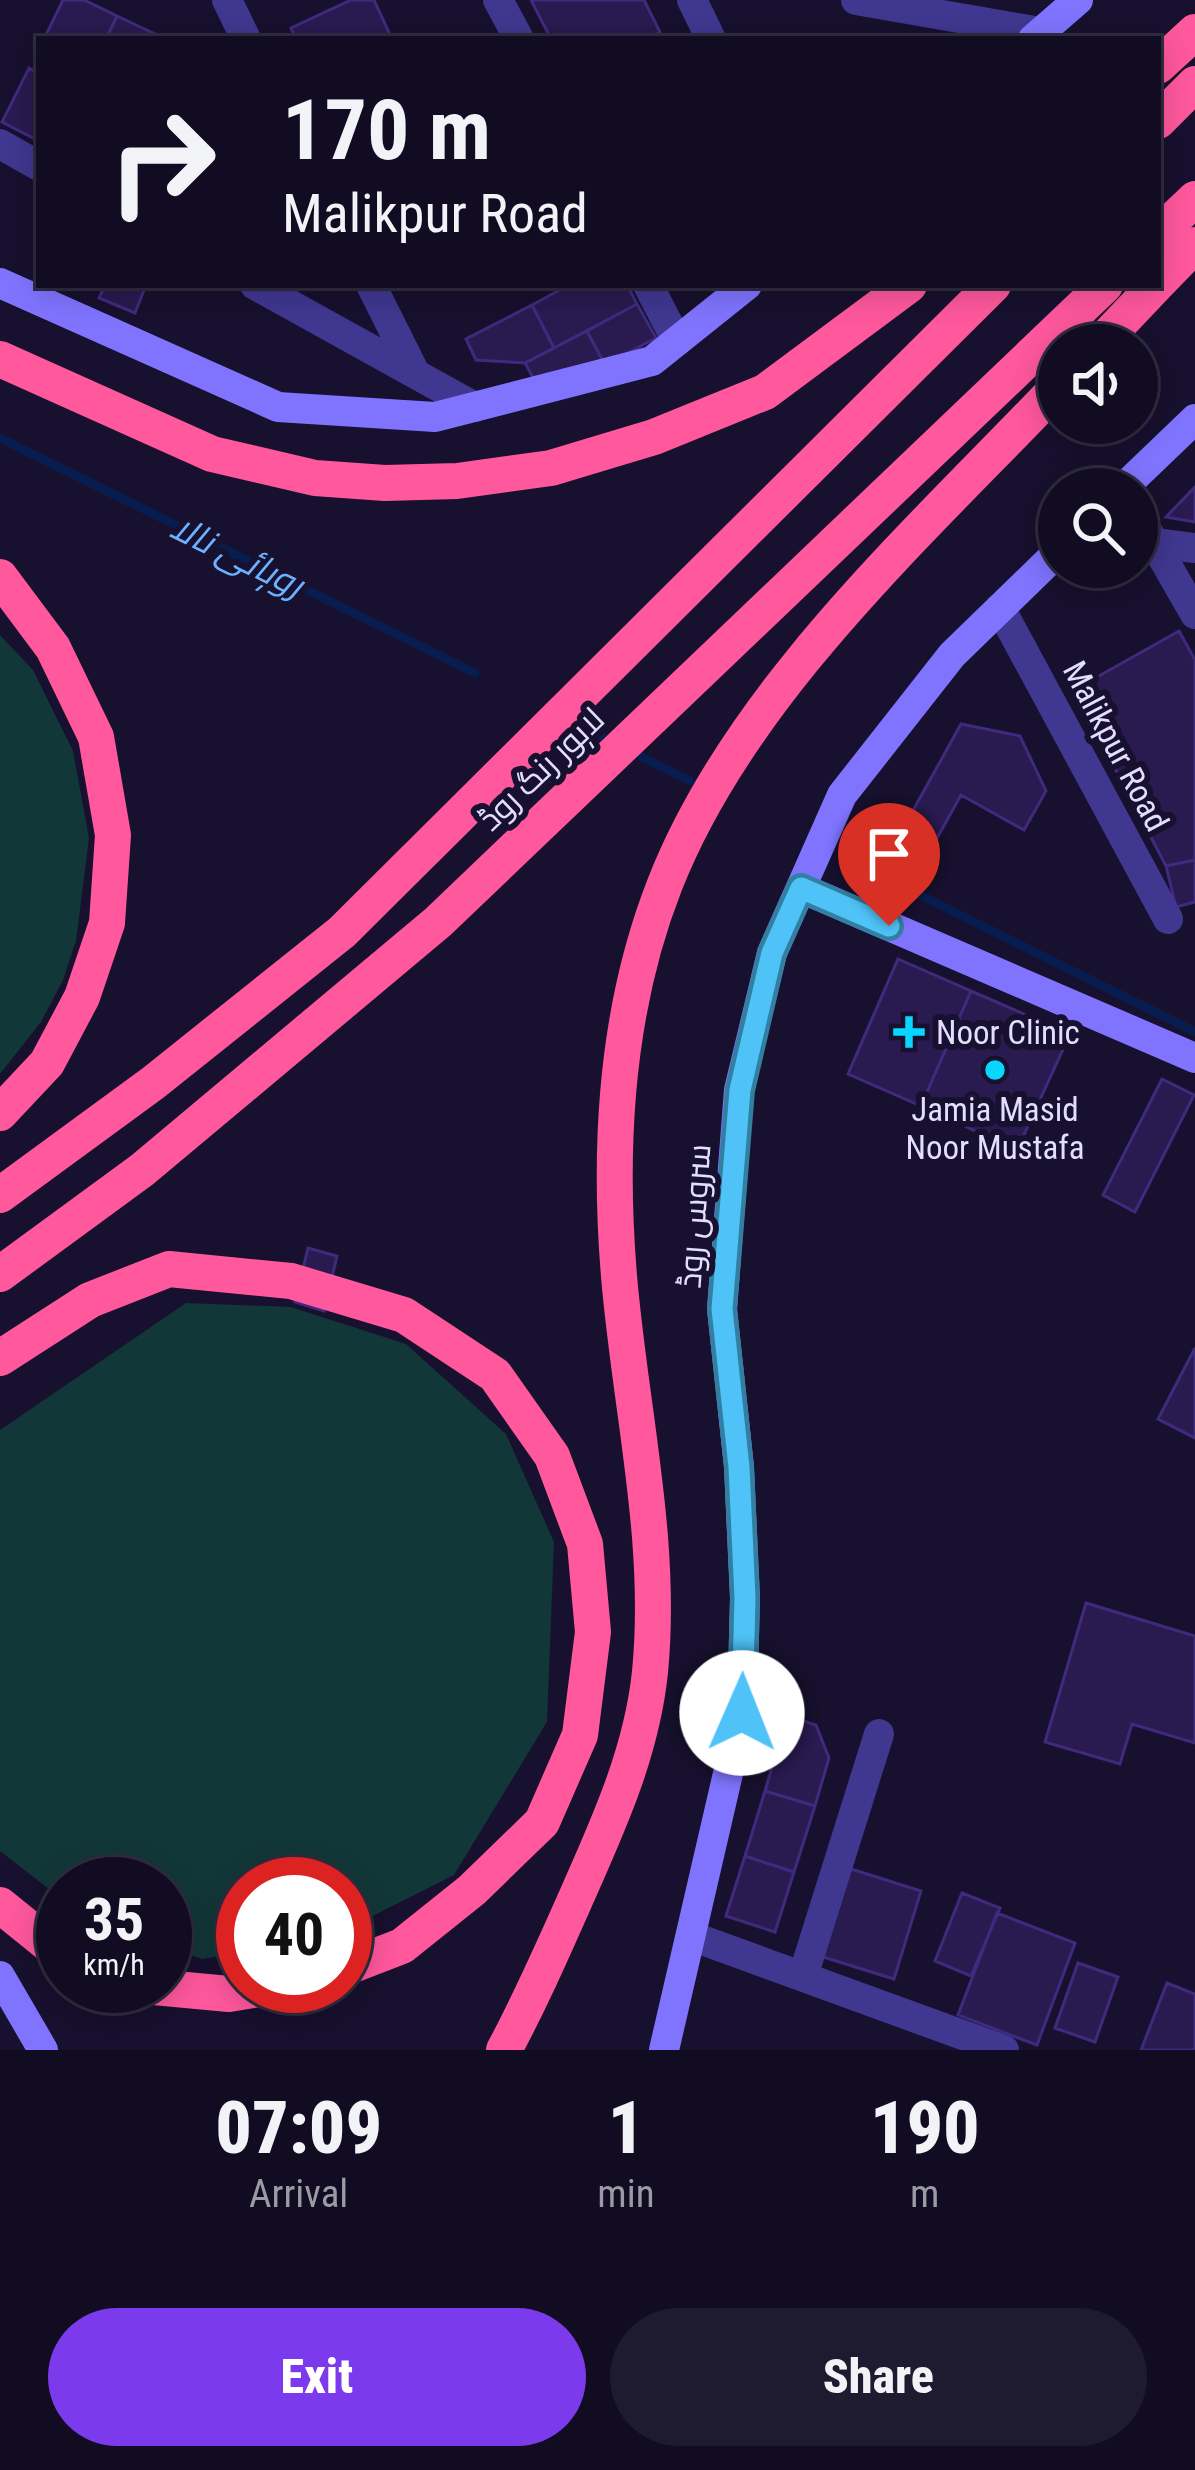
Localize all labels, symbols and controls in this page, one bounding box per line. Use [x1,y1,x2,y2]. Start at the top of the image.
text: 170 m [282,81,491,180]
icon: right [84,84,240,240]
text: Malikpur Road [282,182,588,245]
map controls [1038,324,1158,588]
button: sound [1038,324,1158,444]
button: search [1038,468,1158,588]
water label: روہائی نالا [163,506,312,609]
street label: Malikpur Road [1055,654,1177,838]
street label: لاہور رنگ روڈ [470,699,613,840]
pin [838,803,940,926]
icon: arrive [856,821,922,887]
place label: Noor Clinic [936,1013,1080,1052]
marker: Noor Clinic [893,1016,925,1048]
marker: Jamia Masid Noor Mustafa [982,1057,1008,1083]
place label: Jamia Masid Noor Mustafa [906,1090,1084,1167]
street label: سروس روڈ [669,1142,719,1290]
position arrow [679,1650,805,1776]
speed limit sign: 40 [216,1857,372,2013]
text: 35 [84,1884,144,1955]
text: km/h [83,1947,145,1982]
text: 07:09 [215,2086,382,2171]
text: 1 [608,2086,644,2171]
text: 190 [870,2086,980,2171]
text: Arrival [249,2171,348,2217]
text: min [597,2171,655,2217]
text: m [910,2171,939,2217]
button: Exit [48,2308,586,2446]
button: Share [610,2308,1147,2446]

